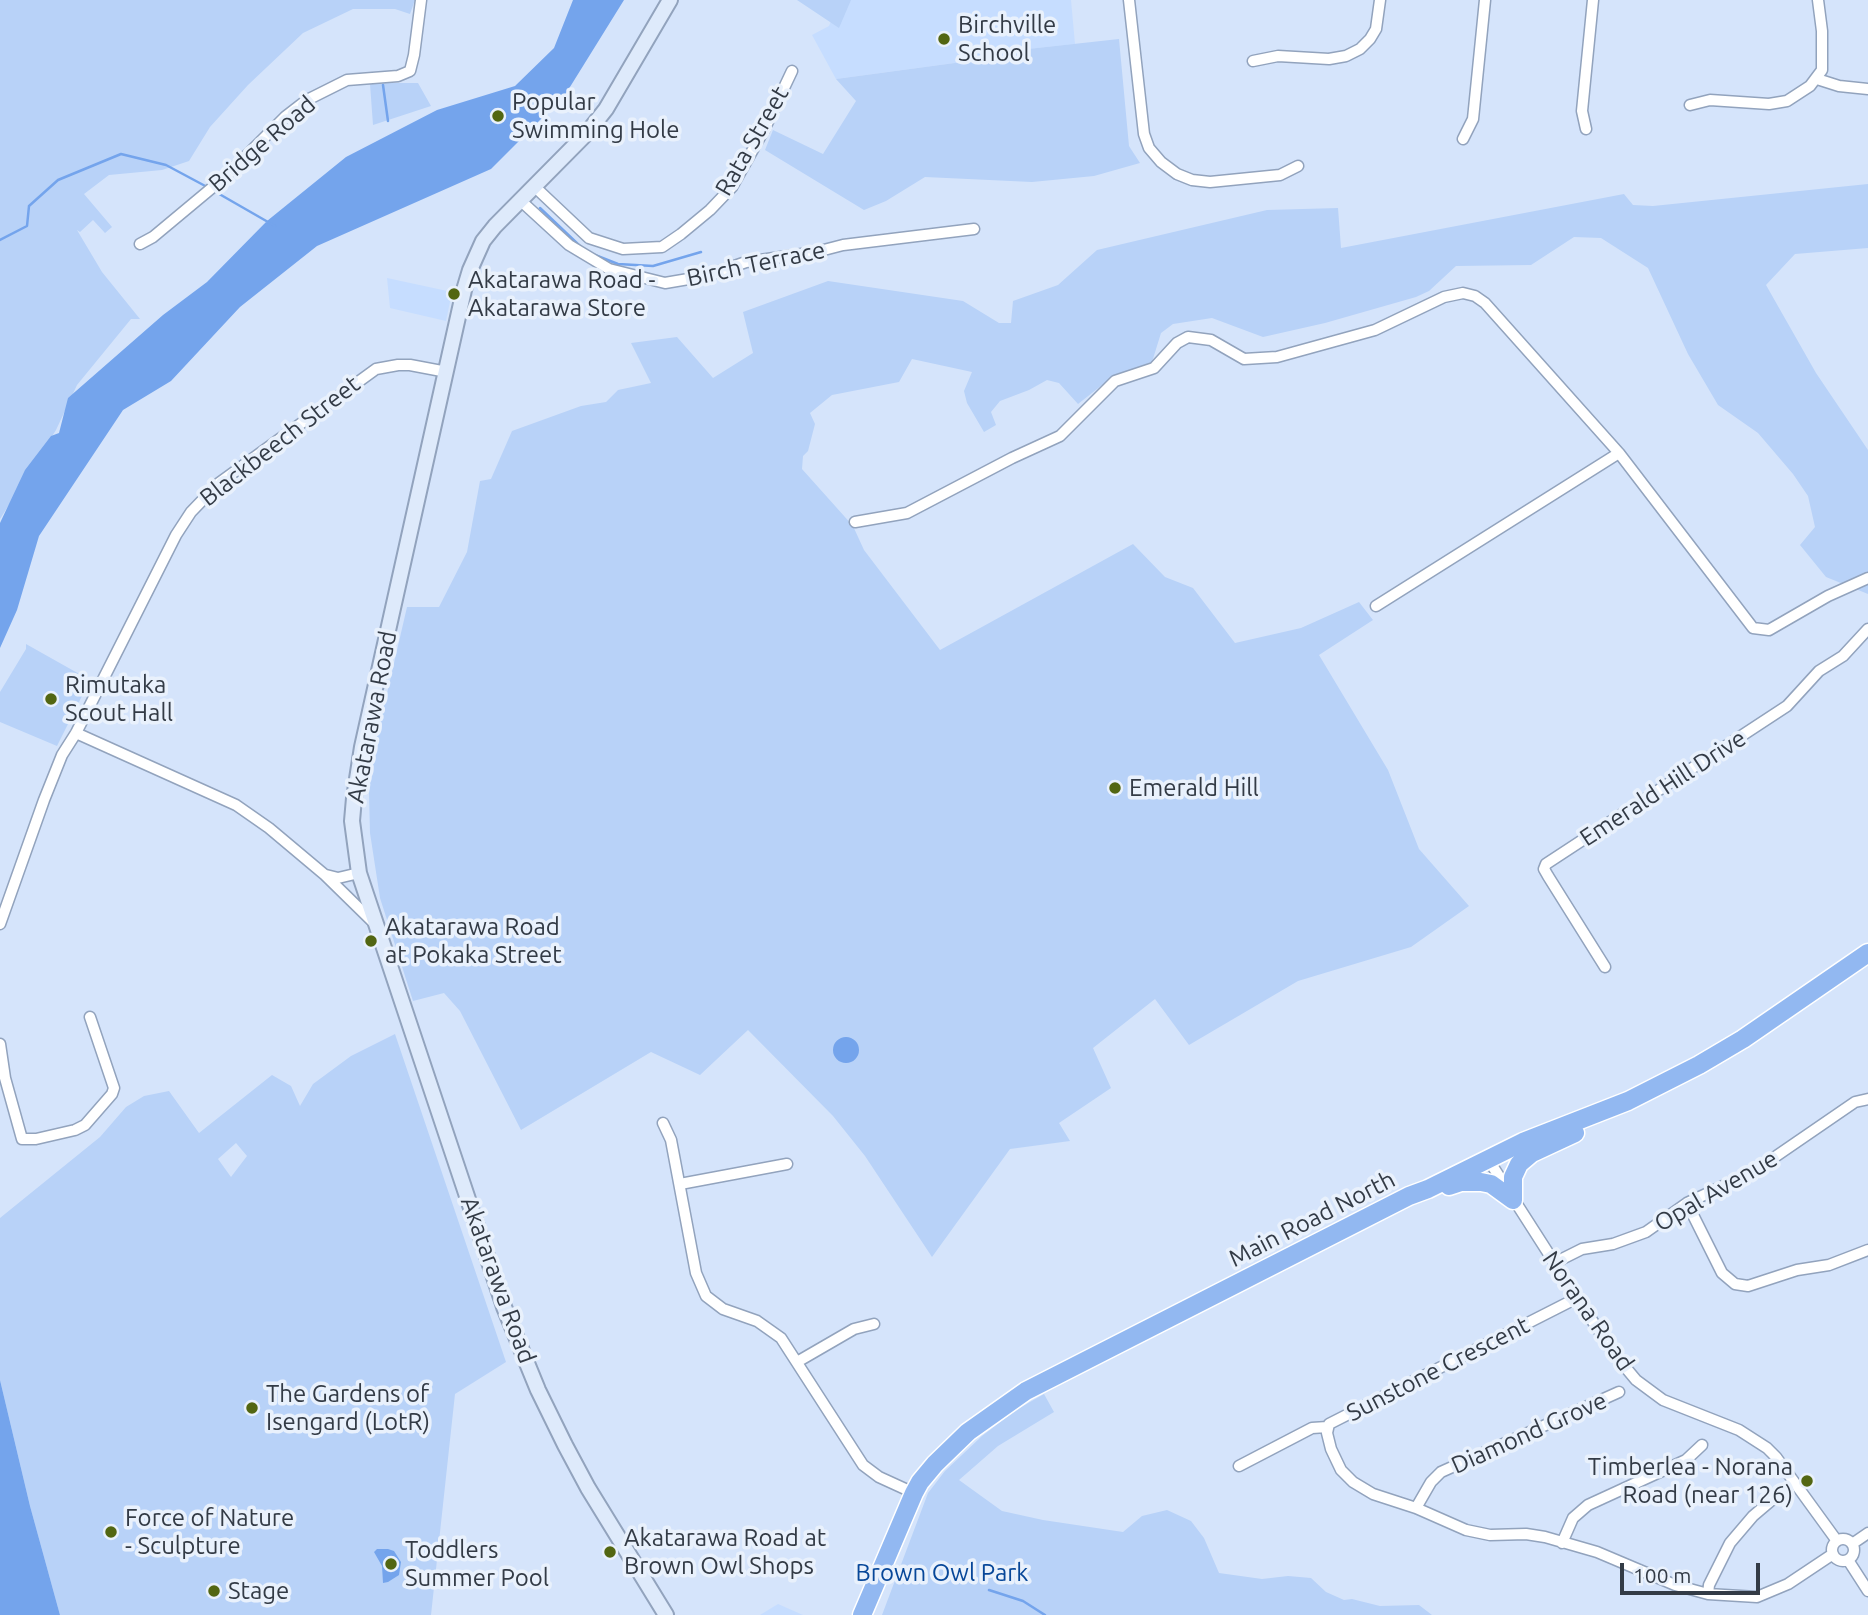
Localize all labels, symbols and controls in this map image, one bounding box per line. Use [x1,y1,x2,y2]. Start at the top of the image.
place label: Birchville School [958,11,1056,67]
marker: Birchville School [936,31,952,47]
street label: Rata Street [709,81,795,201]
place label: Popular Swimming Hole [512,88,680,144]
street label: Bridge Road [203,90,321,198]
marker: Popular Swimming Hole [490,108,506,124]
street label: Birch Terrace [684,235,828,293]
place label: Akatarawa Road - Akatarawa Store [468,266,655,322]
marker: Akatarawa Road - Akatarawa Store [446,286,462,302]
street label: Blackbeech Street [194,370,366,512]
street label: Akatarawa Road [341,628,403,806]
place label: Rimutaka Scout Hall [65,671,173,727]
marker: Rimutaka Scout Hall [43,691,59,707]
street label: Emerald Hill Drive [1575,724,1751,852]
place label: Emerald Hill [1129,774,1259,802]
marker: Emerald Hill [1107,780,1123,796]
place label: Akatarawa Road at Pokaka Street [385,913,562,969]
marker: Akatarawa Road at Pokaka Street [363,933,379,949]
street label: Opal Avenue [1649,1144,1783,1238]
street label: Main Road North [1224,1165,1400,1273]
street label: Akatarawa Road [455,1193,541,1367]
street label: Norana Road [1536,1246,1640,1376]
street label: Sunstone Crescent [1342,1310,1534,1428]
place label: The Gardens of Isengard (LotR) [266,1380,430,1436]
street label: Diamond Grove [1447,1386,1611,1480]
marker: The Gardens of Isengard (LotR) [244,1400,260,1416]
place label: Timberlea - Norana Road (near 126) [1588,1453,1793,1509]
marker: Timberlea - Norana Road (near 126) [1799,1473,1815,1489]
place label: Force of Nature - Sculpture [125,1504,294,1560]
marker: Force of Nature - Sculpture [103,1524,119,1540]
place label: Akatarawa Road at Brown Owl Shops [624,1524,826,1580]
place label: Toddlers Summer Pool [405,1536,549,1592]
marker: Akatarawa Road at Brown Owl Shops [602,1544,618,1560]
scale bar [1623,1548,1763,1592]
marker: Toddlers Summer Pool [383,1556,399,1572]
park label: Brown Owl Park [856,1559,1028,1587]
text: 100 m [1633,1563,1691,1587]
place label: Stage [228,1577,289,1605]
marker: Stage [206,1583,222,1599]

